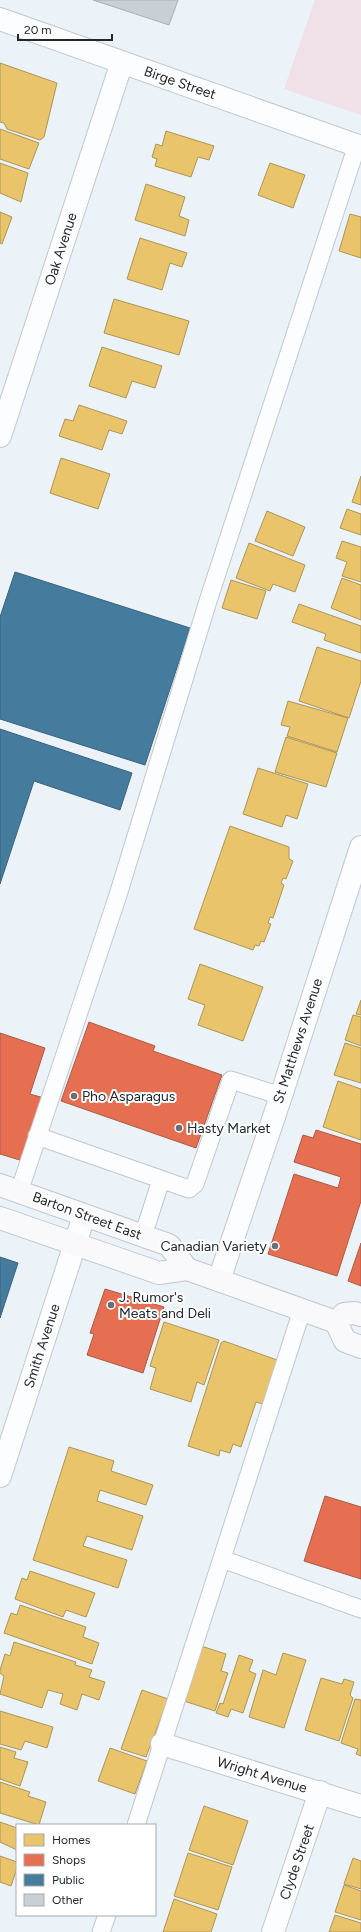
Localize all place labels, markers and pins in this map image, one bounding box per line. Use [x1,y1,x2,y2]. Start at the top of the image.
place label: Pho Asparagus [82,1088,175,1105]
marker: Pho Asparagus [69,1091,79,1101]
place label: Hasty Market [187,1120,271,1137]
marker: Hasty Market [174,1123,184,1133]
place label: Canadian Variety [160,1238,268,1255]
marker: Canadian Variety [270,1241,280,1251]
place label: J. Rumor's Meats and Deli [119,1289,211,1322]
marker: J. Rumor's Meats and Deli [106,1300,116,1310]

